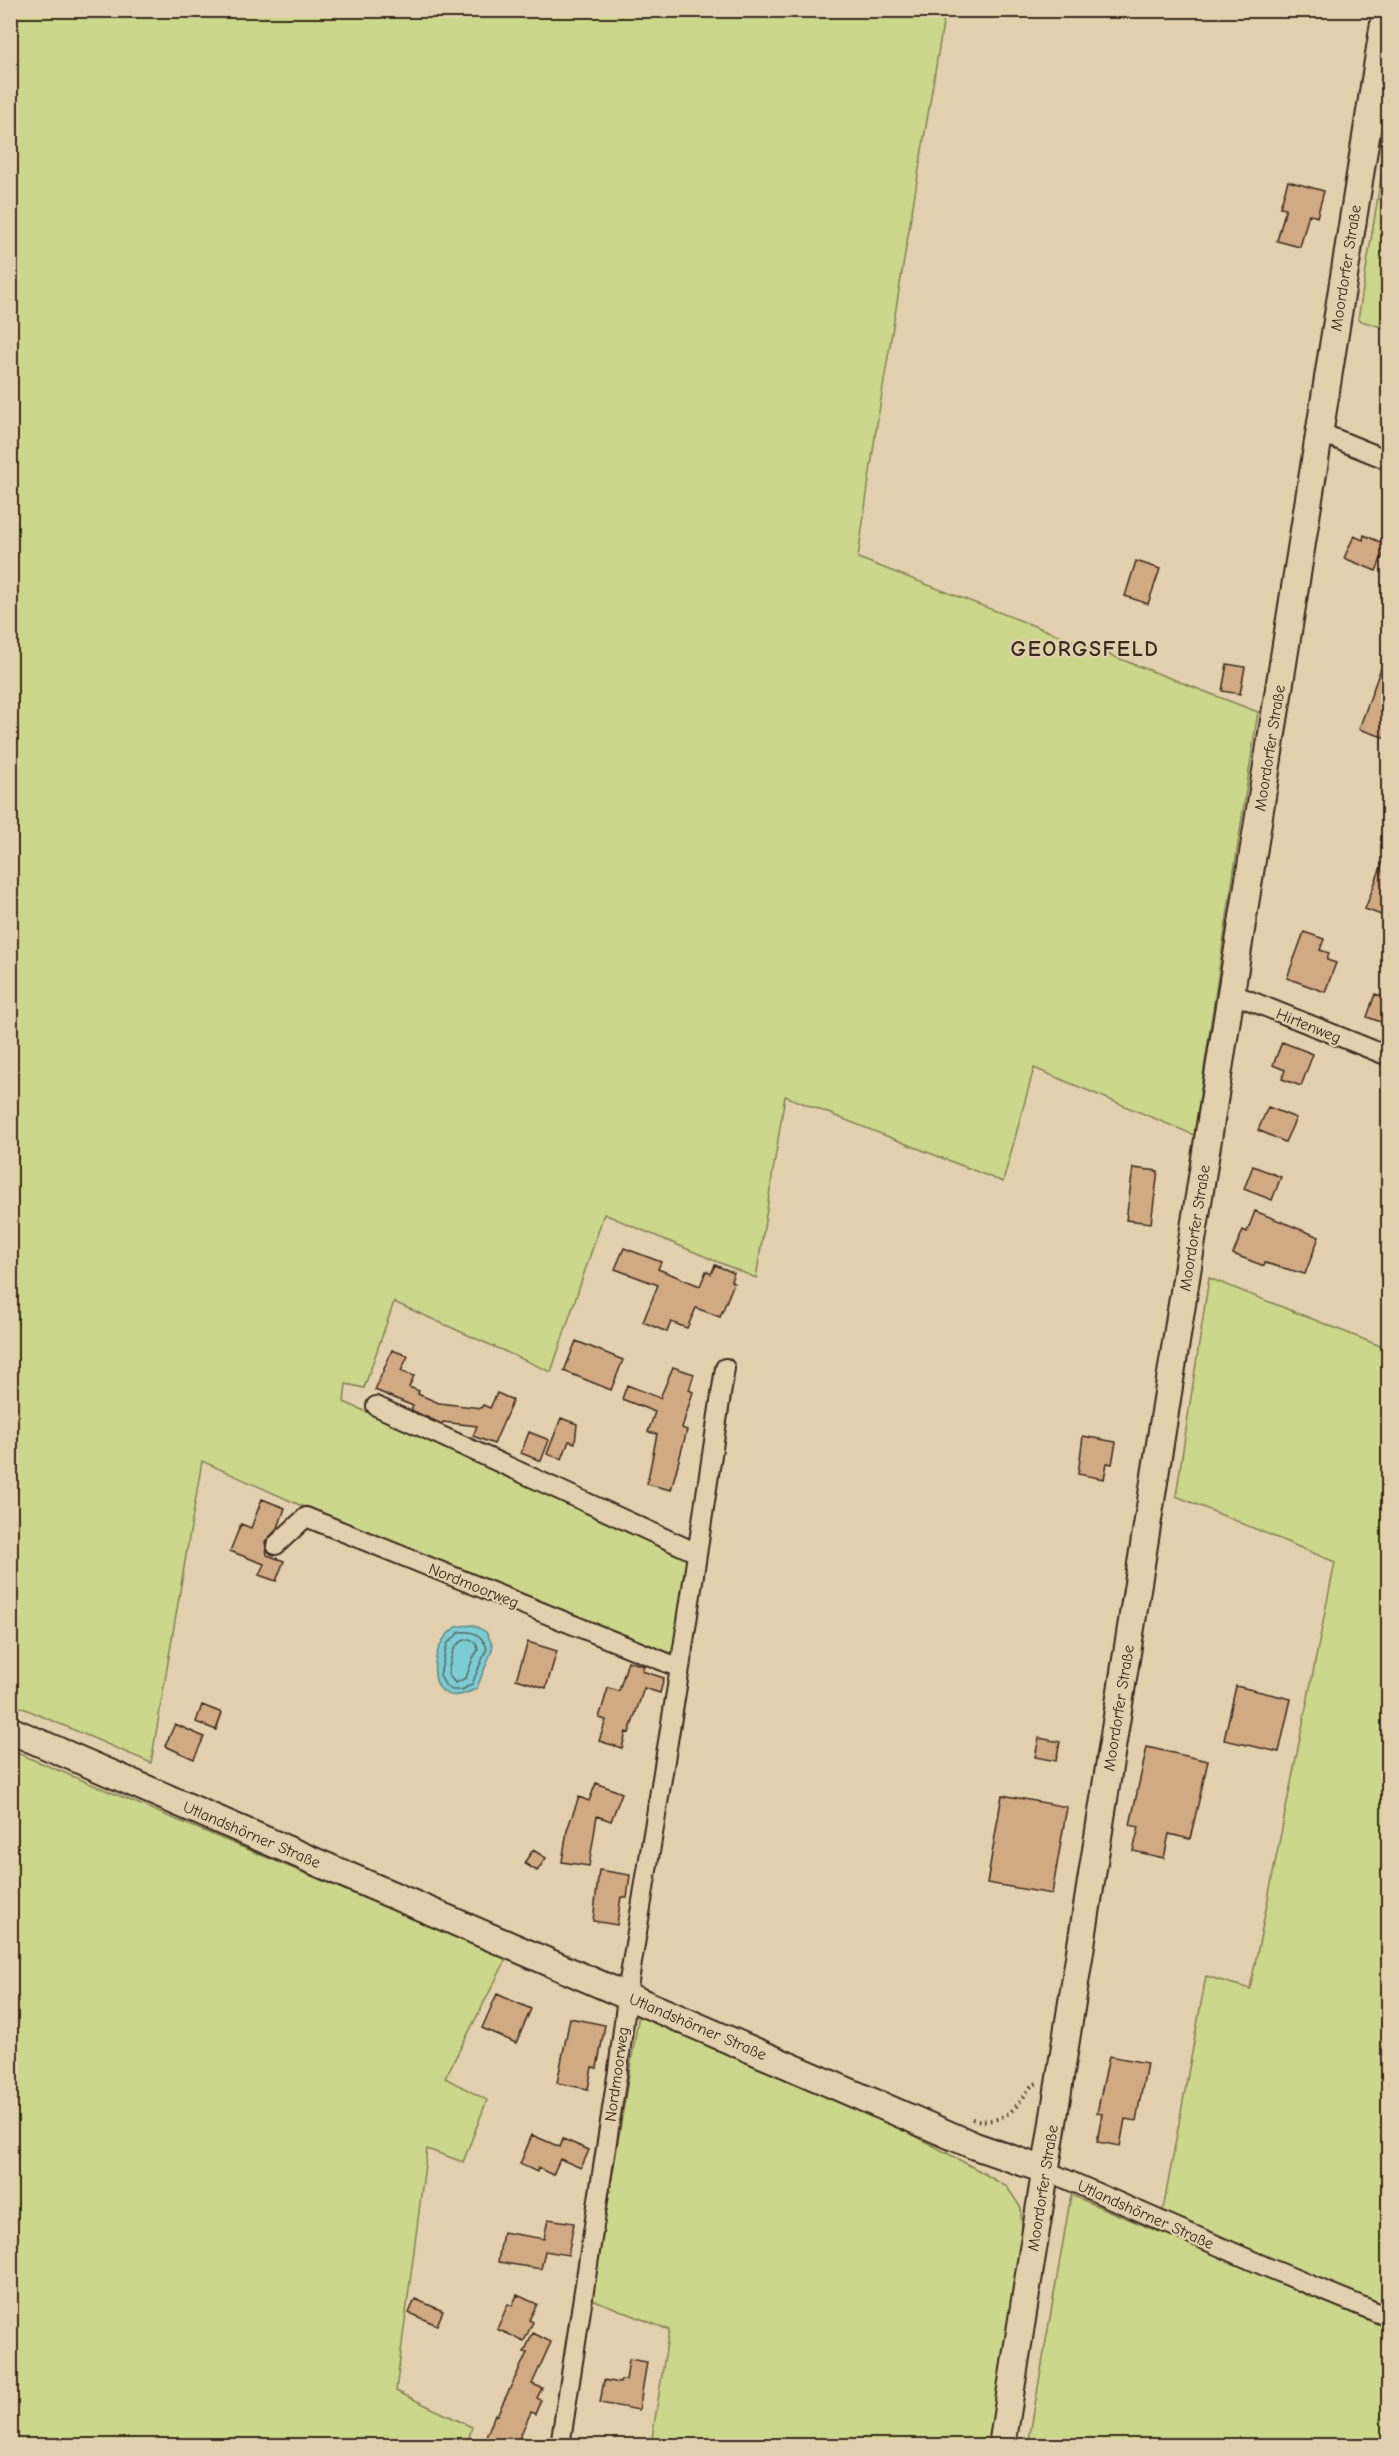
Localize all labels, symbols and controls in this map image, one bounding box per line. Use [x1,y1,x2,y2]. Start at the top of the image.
street label: Moordorfer Straße [1327,204,1365,333]
district label: GEORGSFELD [1011,636,1159,662]
street label: Moordorfer Straße [1251,684,1289,813]
street label: Hirtenweg [1274,1005,1344,1047]
street label: Moordorfer Straße [1176,1164,1214,1293]
street label: Nordmoorweg [426,1560,521,1612]
street label: Moordorfer Straße [1100,1644,1138,1773]
street label: Utlandshörner Straße [180,1798,323,1872]
street label: Utlandshörner Straße [626,1990,769,2064]
street label: Nordmoorweg [601,2026,633,2123]
street label: Moordorfer Straße [1024,2124,1062,2253]
street label: Utlandshörner Straße [1075,2177,1217,2253]

